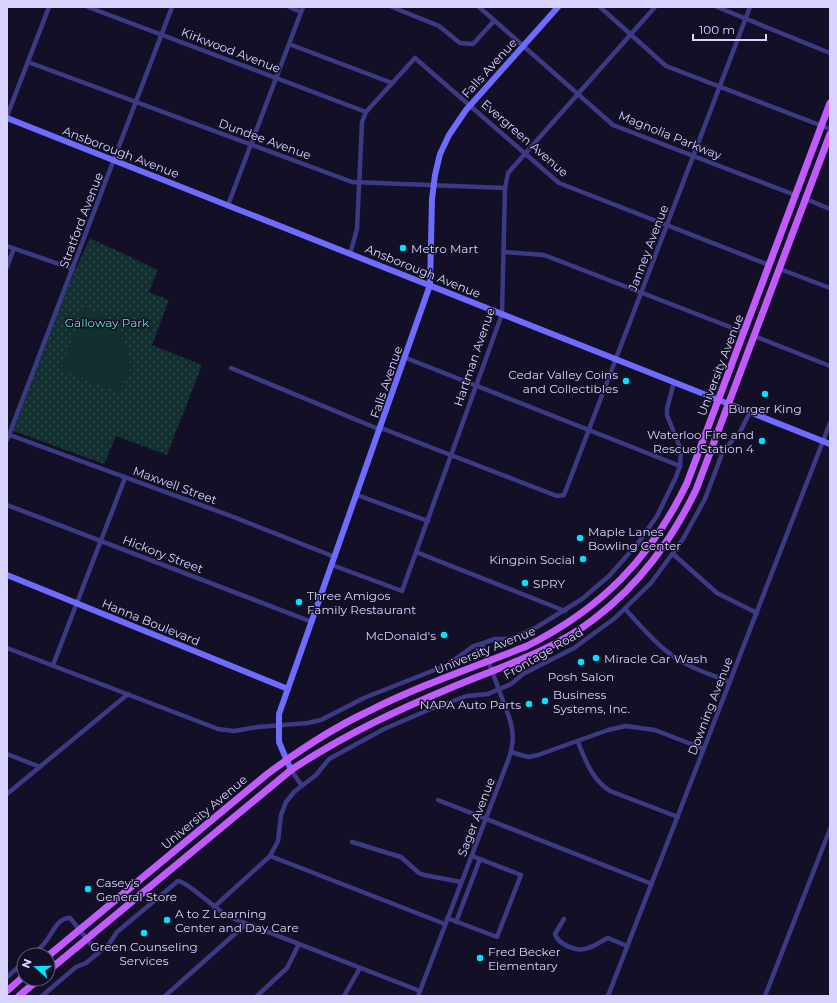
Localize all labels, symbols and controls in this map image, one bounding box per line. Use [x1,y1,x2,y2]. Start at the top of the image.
scale bar [693,16,766,42]
text: 100 m [699,22,735,37]
street label: Kirkwood Avenue [179,24,283,76]
street label: Falls Avenue [458,35,520,101]
street label: Evergreen Avenue [479,96,571,180]
street label: Magnolia Parkway [616,107,724,163]
street label: Dundee Avenue [217,115,313,163]
street label: Ansborough Avenue [61,123,181,181]
street label: Stratford Avenue [56,170,106,270]
street label: Janney Avenue [624,203,671,294]
street label: Ansborough Avenue [363,241,483,301]
place label: Metro Mart [411,241,478,256]
marker: Metro Mart [398,243,408,253]
street label: Hartman Avenue [450,306,498,408]
street label: University Avenue [694,312,746,418]
park label: Galloway Park [65,315,150,330]
street label: Falls Avenue [367,344,405,420]
place label: Cedar Valley Coins and Collectibles [508,367,618,396]
marker: Cedar Valley Coins and Collectibles [621,376,631,386]
marker: Burger King [760,389,770,399]
place label: Burger King [728,401,802,416]
place label: Waterloo Fire and Rescue Station 4 [647,427,754,456]
marker: Waterloo Fire and Rescue Station 4 [757,436,767,446]
street label: Maxwell Street [131,463,219,507]
place label: Maple Lanes Bowling Center [588,524,681,553]
street label: Hickory Street [121,532,205,576]
marker: Maple Lanes Bowling Center [575,533,585,543]
place label: Kingpin Social [489,552,575,567]
marker: Kingpin Social [578,554,588,564]
place label: SPRY [533,576,565,591]
marker: SPRY [520,578,530,588]
place label: Three Amigos Family Restaurant [307,588,416,617]
street label: Hanna Boulevard [100,595,202,649]
marker: Three Amigos Family Restaurant [294,597,304,607]
street label: University Avenue [432,623,538,677]
street label: Frontage Road [501,624,585,682]
place label: McDonald's [366,628,436,643]
marker: McDonald's [439,630,449,640]
place label: Miracle Car Wash [604,651,708,666]
marker: Miracle Car Wash [591,653,601,663]
street label: Downing Avenue [684,655,736,757]
marker: Posh Salon [576,657,586,667]
place label: Posh Salon [548,669,614,684]
place label: Business Systems, Inc. [553,687,630,716]
marker: Business Systems, Inc. [540,696,550,706]
place label: NAPA Auto Parts [420,697,521,712]
marker: NAPA Auto Parts [524,699,534,709]
street label: University Avenue [158,772,250,852]
street label: Sager Avenue [454,775,498,859]
place label: Casey's General Store [96,875,177,904]
marker: Casey's General Store [83,884,93,894]
place label: A to Z Learning Center and Day Care [175,906,299,935]
marker: A to Z Learning Center and Day Care [162,915,172,925]
marker: Green Counseling Services [139,928,149,938]
place label: Green Counseling Services [90,939,198,968]
place label: Fred Becker Elementary [488,944,561,973]
north arrow [16,947,56,987]
marker: Fred Becker Elementary [475,953,485,963]
text: N [19,957,35,970]

